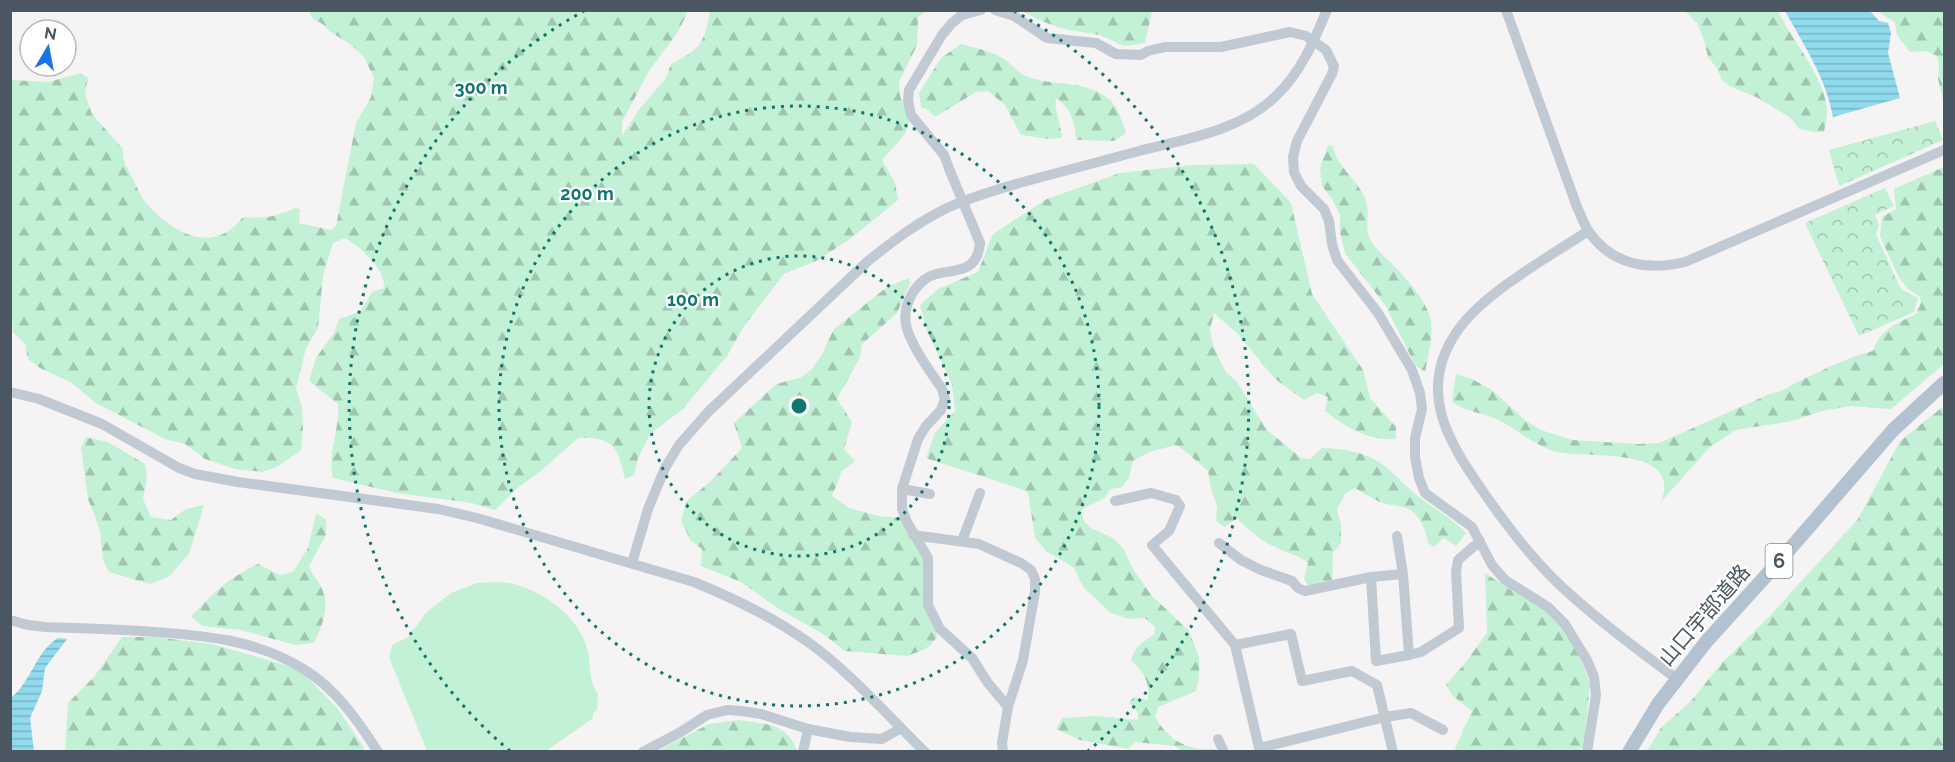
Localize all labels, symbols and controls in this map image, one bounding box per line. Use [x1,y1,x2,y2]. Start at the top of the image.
north arrow [18,18,78,78]
text: N [43,23,58,44]
text: 300 m [454,77,508,98]
text: 200 m [560,183,614,204]
text: 100 m [667,289,719,310]
centre of rings [789,396,809,416]
road number: 6 [1766,544,1792,578]
street label: 山口宇部道路 [1653,559,1755,671]

